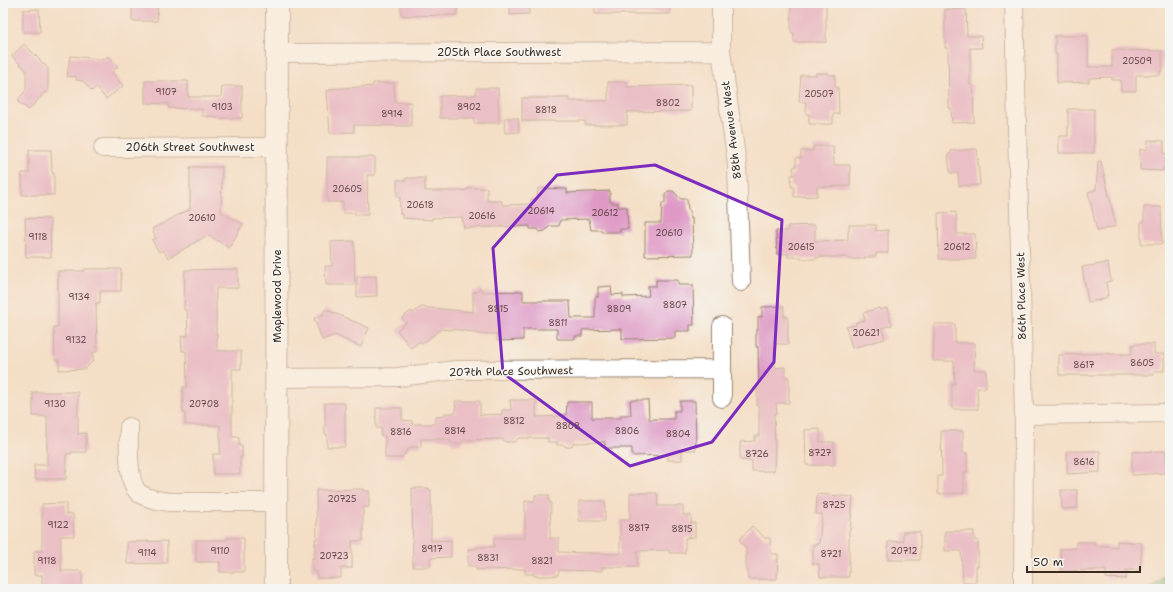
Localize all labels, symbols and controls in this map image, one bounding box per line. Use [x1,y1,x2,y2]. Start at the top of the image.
street label: 205th Place Southwest [437,45,561,60]
house number: 20509 [1122,55,1152,67]
street label: 88th Avenue West [718,80,745,180]
house number: 9107 [155,86,177,98]
house number: 20507 [804,88,834,100]
house number: 8802 [656,97,680,109]
house number: 9103 [211,101,233,113]
house number: 8902 [457,101,481,113]
house number: 8818 [535,104,557,116]
house number: 8914 [381,108,403,120]
street label: 206th Street Southwest [125,140,255,155]
house number: 20605 [332,183,362,195]
house number: 20618 [406,199,434,211]
house number: 20614 [527,205,555,217]
house number: 20612 [591,207,619,219]
house number: 20616 [468,210,496,222]
house number: 20610 [188,212,216,224]
house number: 20610 [655,227,683,239]
house number: 9118 [28,231,48,243]
house number: 20615 [788,241,814,253]
house number: 20612 [943,241,971,253]
street label: Maplewood Drive [270,249,285,343]
street label: 86th Place West [1013,252,1030,340]
house number: 9134 [68,291,90,303]
house number: 8807 [663,299,687,311]
house number: 8815 [487,303,509,315]
house number: 8809 [607,303,631,315]
house number: 8811 [548,317,568,329]
house number: 20621 [852,327,880,339]
house number: 9132 [65,334,87,346]
house number: 8605 [1130,357,1154,369]
house number: 8617 [1073,359,1095,371]
street label: 207th Place Southwest [449,363,574,380]
house number: 9130 [44,398,66,410]
house number: 20708 [189,398,219,410]
house number: 8812 [503,415,525,427]
house number: 8808 [556,420,580,432]
house number: 8814 [444,425,466,437]
house number: 8806 [615,425,639,437]
house number: 8816 [390,426,412,438]
house number: 8804 [666,428,690,440]
house number: 8727 [808,447,832,459]
house number: 8726 [745,448,769,460]
house number: 8616 [1073,456,1095,468]
house number: 20725 [327,493,357,505]
house number: 8725 [823,499,845,511]
house number: 9122 [47,519,69,531]
house number: 8817 [628,522,650,534]
house number: 8815 [671,523,693,535]
house number: 8917 [421,543,443,555]
house number: 9110 [210,545,230,557]
house number: 20712 [890,545,918,557]
house number: 9114 [137,547,157,559]
house number: 8721 [821,548,841,560]
scale bar [1027,548,1140,574]
house number: 20723 [319,550,349,562]
house number: 8831 [477,552,499,564]
text: 50 m [1033,554,1063,570]
house number: 9118 [37,555,57,567]
house number: 8821 [531,555,553,567]

